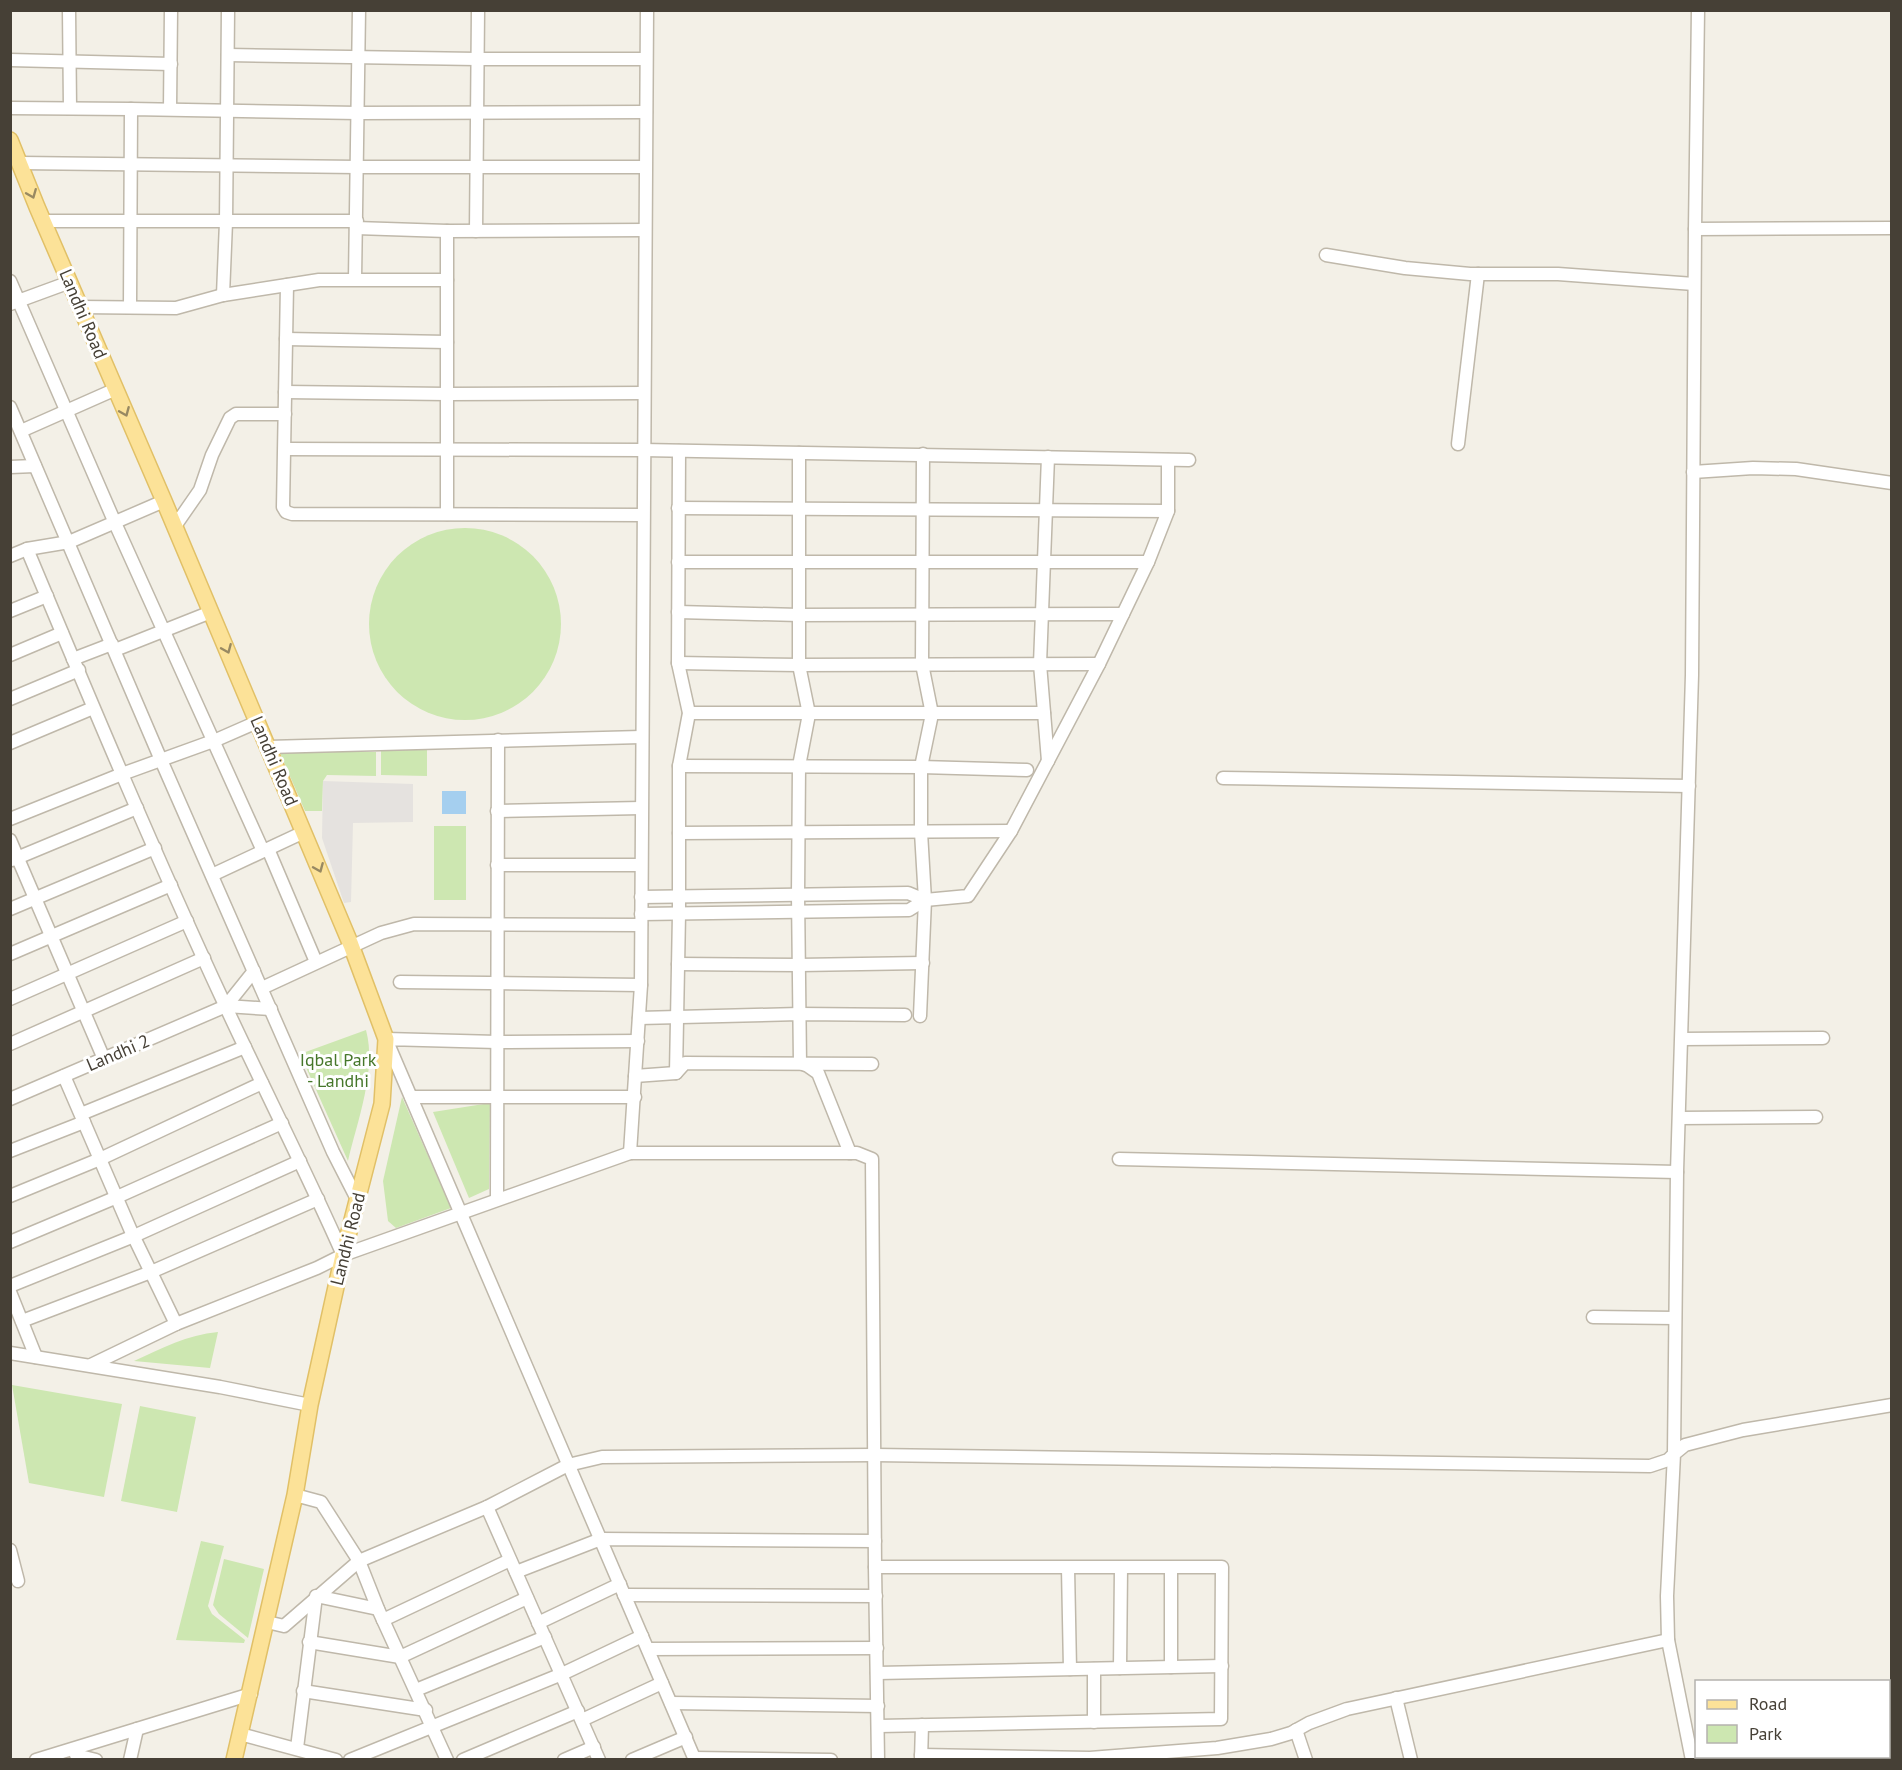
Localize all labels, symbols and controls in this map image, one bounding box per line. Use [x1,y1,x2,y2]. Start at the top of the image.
one-way arrow [25,188,37,199]
street label: Landhi Road [54,266,113,362]
one-way arrow [118,406,130,417]
one-way arrow [220,643,232,654]
street label: Landhi Road [245,713,304,809]
one-way arrow [311,861,323,872]
street label: Landhi 2 [83,1029,153,1076]
park label: Iqbal Park - Landhi [300,1048,377,1092]
street label: Landhi Road [325,1190,370,1288]
legend [1695,1680,1890,1758]
text: Road [1749,1692,1787,1715]
text: Park [1749,1722,1782,1745]

